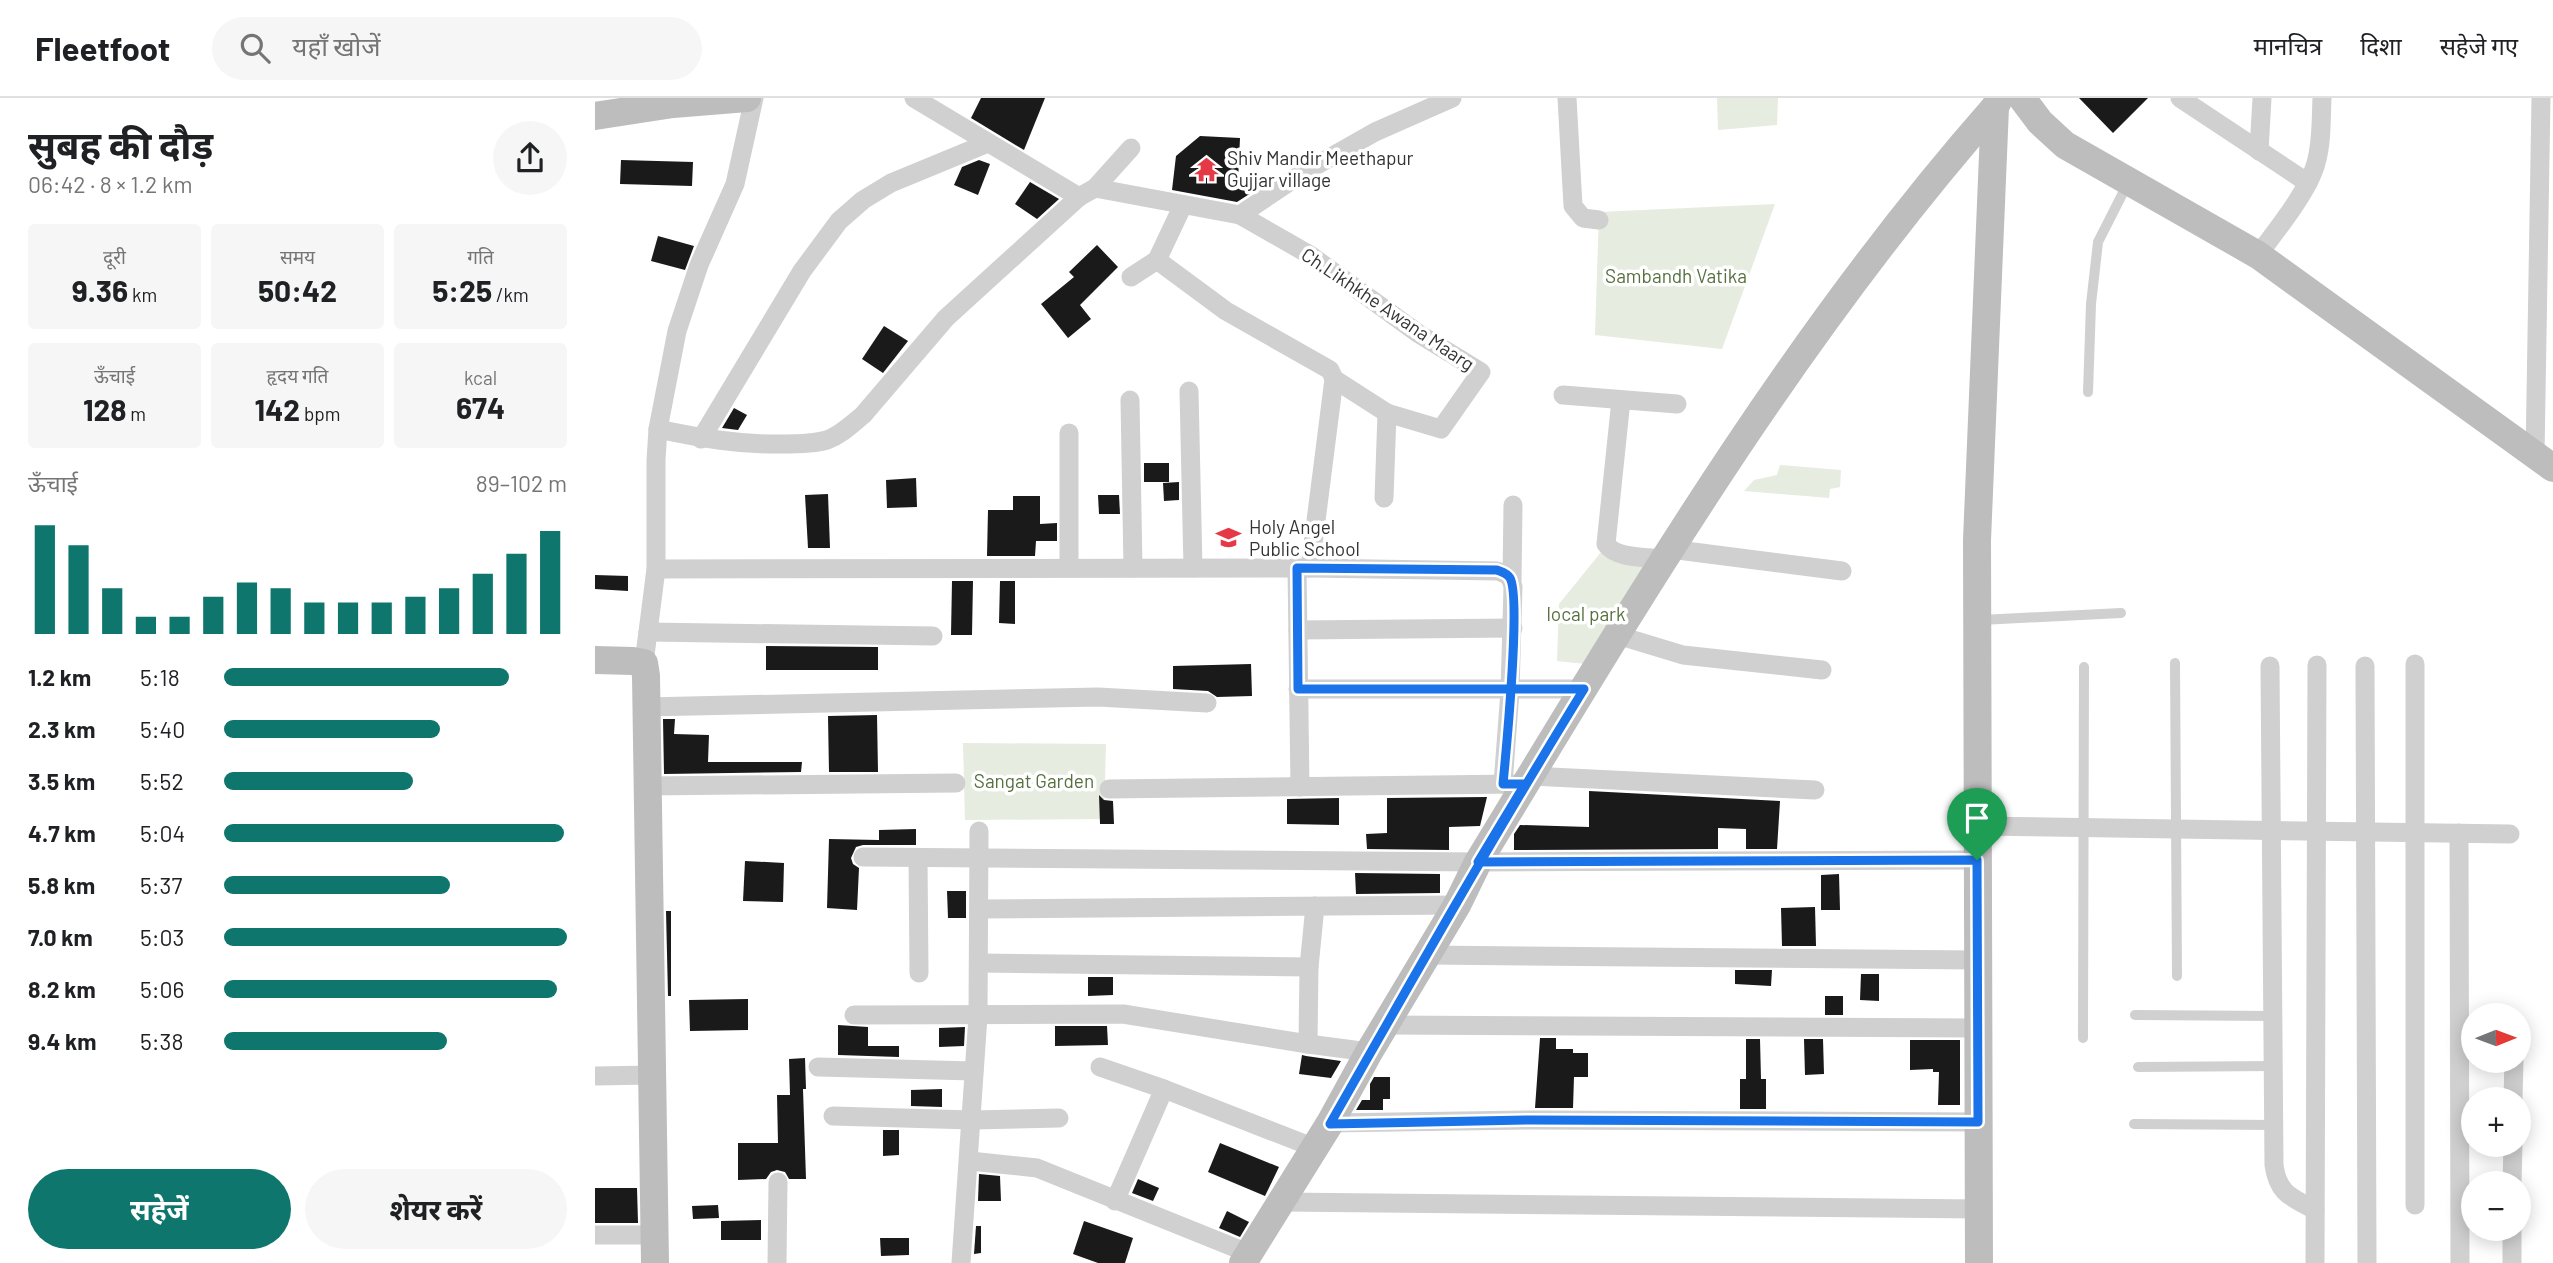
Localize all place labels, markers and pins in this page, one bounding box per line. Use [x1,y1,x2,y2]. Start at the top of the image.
place label: Shiv Mandir Meethapur Gujjar village [1227,146,1414,191]
temple icon: Shiv Mandir Meethapur Gujjar village [1193,155,1221,183]
place label: Holy Angel Public School [1249,515,1360,560]
school or university icon: Holy Angel Public School [1215,524,1243,552]
pin [1947,788,2007,860]

